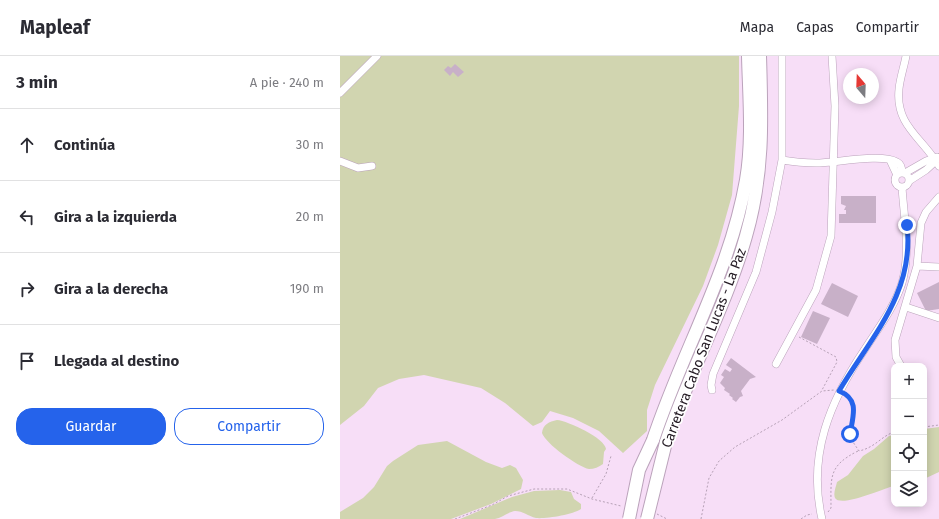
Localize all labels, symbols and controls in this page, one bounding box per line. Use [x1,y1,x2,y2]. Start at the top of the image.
text: Mapleaf [20,16,90,39]
text: Mapa [740,19,774,36]
text: Capas [796,19,834,36]
text: Compartir [856,19,919,36]
north arrow [843,68,879,104]
text: 3 min [16,72,58,93]
text: A pie · 240 m [250,75,324,90]
icon: ahead [16,134,38,156]
text: Continúa [54,136,115,154]
text: 30 m [296,137,324,152]
icon: left [16,206,38,228]
text: Gira a la izquierda [54,208,177,226]
text: 20 m [296,209,324,224]
route end [898,216,916,234]
street label: Carretera Cabo San Lucas - La Paz [658,246,750,450]
icon: right [16,278,38,300]
text: Gira a la derecha [54,280,168,298]
text: 190 m [290,281,324,296]
icon: arrive [16,350,38,372]
text: Llegada al destino [54,352,179,370]
map controls [891,363,927,507]
button: + [891,363,927,399]
button: − [891,399,927,435]
button: Guardar [16,408,166,445]
button: Compartir [174,408,324,445]
route start [841,425,859,443]
button: locate [891,435,927,471]
button: layers [891,471,927,507]

